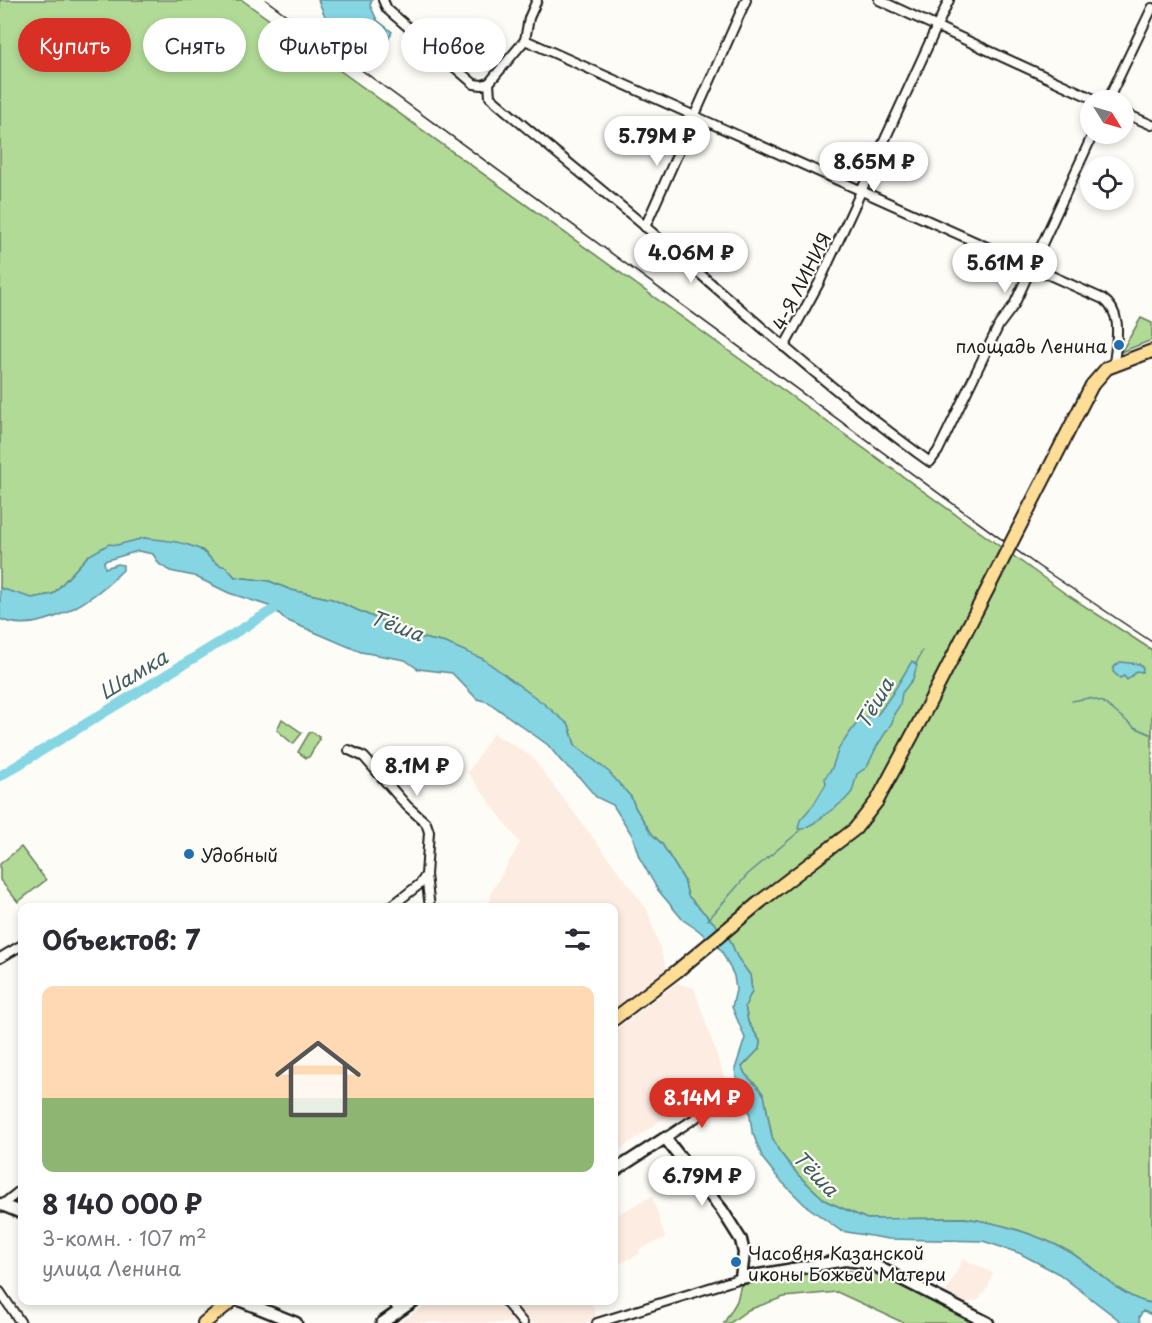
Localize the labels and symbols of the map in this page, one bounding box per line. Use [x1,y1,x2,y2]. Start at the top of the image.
north arrow [1080,90,1134,144]
pin: 5.79M ₽ [602,116,712,167]
pin: 8.65M ₽ [819,142,929,193]
street label: 4-Я ЛИНИЯ [765,228,837,334]
pin: 4.06M ₽ [636,233,746,284]
pin: 5.61M ₽ [950,243,1060,294]
place label: площадь Ленина [956,332,1108,359]
marker: площадь Ленина [1112,338,1126,352]
water label: Тёша [366,602,428,649]
water label: Шамка [93,641,174,706]
water label: Тёша [847,671,901,734]
pin: 8.1M ₽ [368,746,466,797]
place label: Удобный [201,841,278,868]
marker: Удобный [182,847,196,861]
pin: 8.14M ₽ [647,1078,757,1129]
water label: Тёша [786,1143,846,1204]
pin: 6.79M ₽ [647,1156,757,1207]
place label: Часовня Казанской иконы Божьей Матери [748,1239,946,1287]
marker: Часовня Казанской иконы Божьей Матери [729,1255,743,1269]

